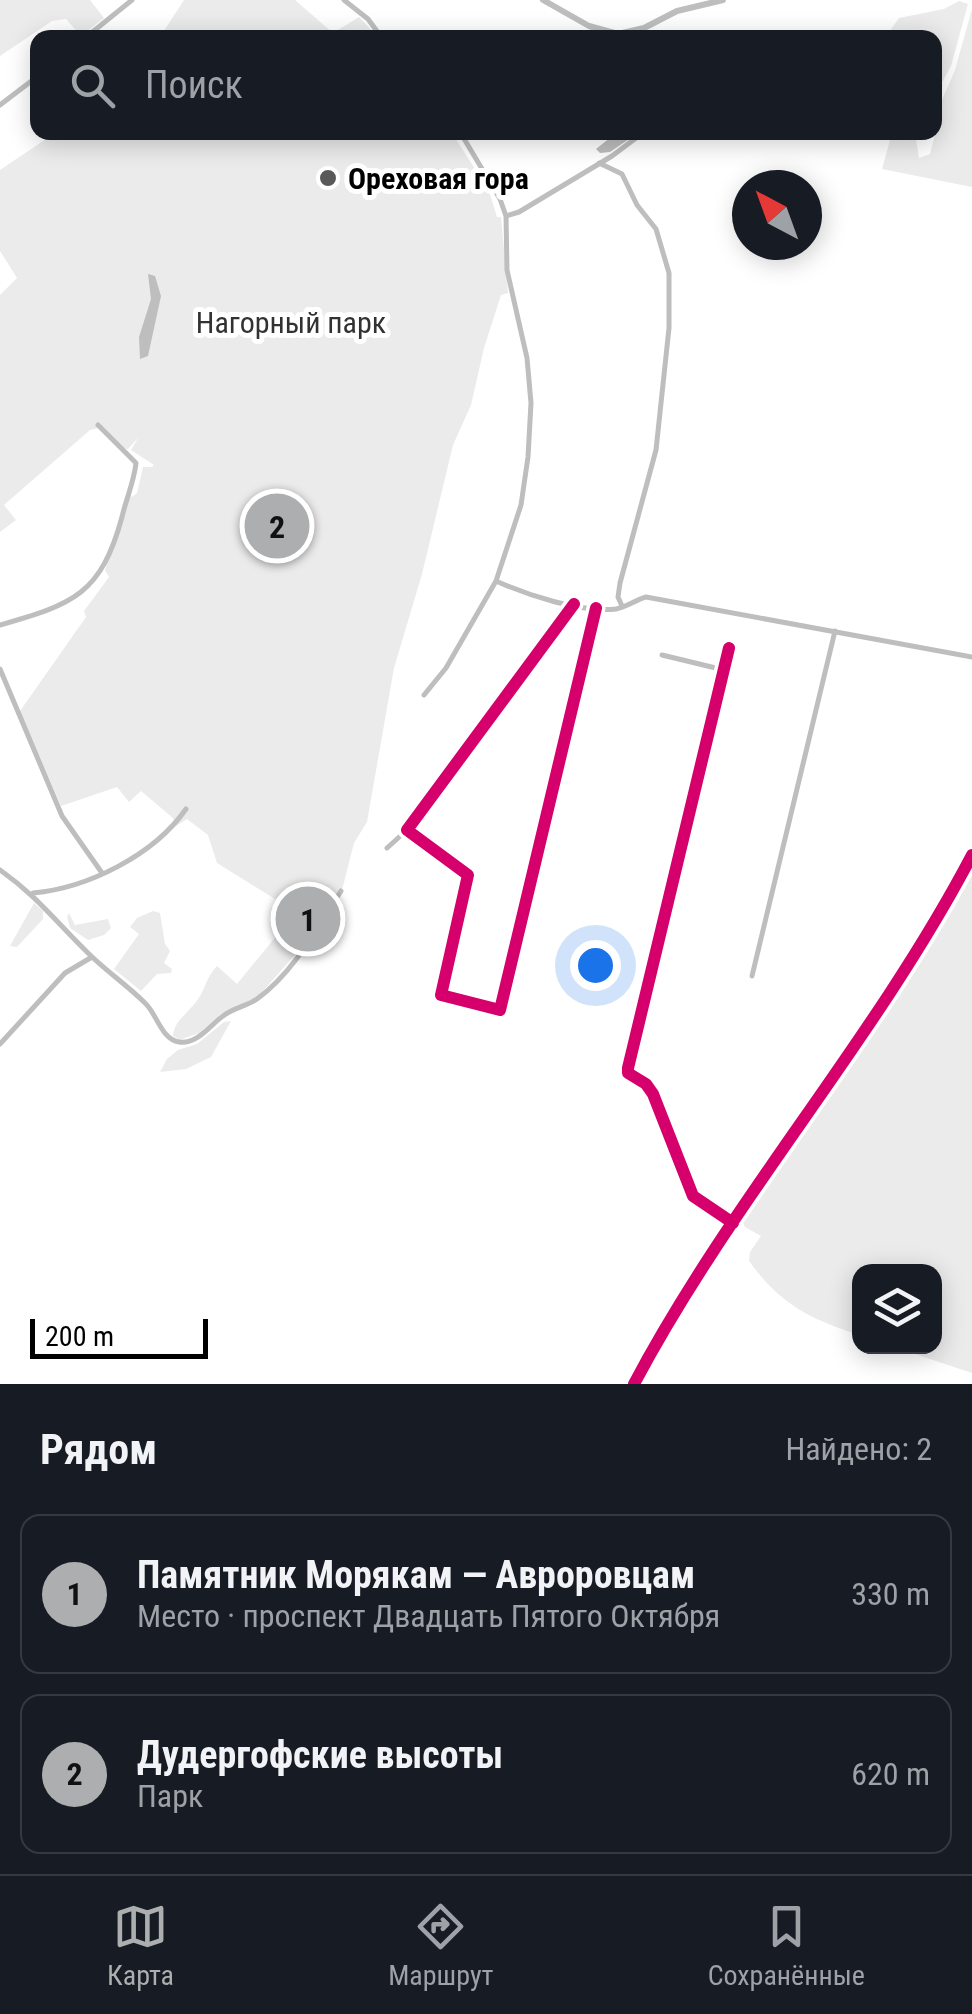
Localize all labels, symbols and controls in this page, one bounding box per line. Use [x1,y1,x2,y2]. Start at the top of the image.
search box [30,30,942,140]
icon: search [65,58,120,113]
text: Поиск [145,63,243,107]
place label: Ореховая гора [348,161,529,196]
marker: Ореховая гора [317,167,339,189]
north arrow [732,170,822,260]
park label: Нагорный парк [196,305,386,340]
pin: 2 [244,488,310,564]
pin: 1 [276,882,340,956]
your location [570,940,621,991]
map controls [852,1264,942,1354]
button: layers [852,1264,942,1354]
scale bar [30,1314,208,1358]
text: 200 m [45,1320,114,1353]
text: Рядом [40,1425,157,1474]
text: Найдено: 2 [785,1430,932,1468]
text: Памятник Морякам — Авроровцам [137,1553,695,1597]
text: 1 [66,1575,83,1613]
text: 330 m [851,1575,930,1613]
text: Место · проспект Двадцать Пятого Октября [137,1597,720,1635]
text: Дудергофские высоты [137,1733,503,1777]
text: 2 [66,1755,83,1793]
text: 620 m [851,1755,930,1793]
text: Парк [137,1777,203,1815]
tab: Карта [107,1899,174,1992]
tab: Маршрут [388,1899,494,1992]
tab: Сохранённые [708,1899,865,1992]

